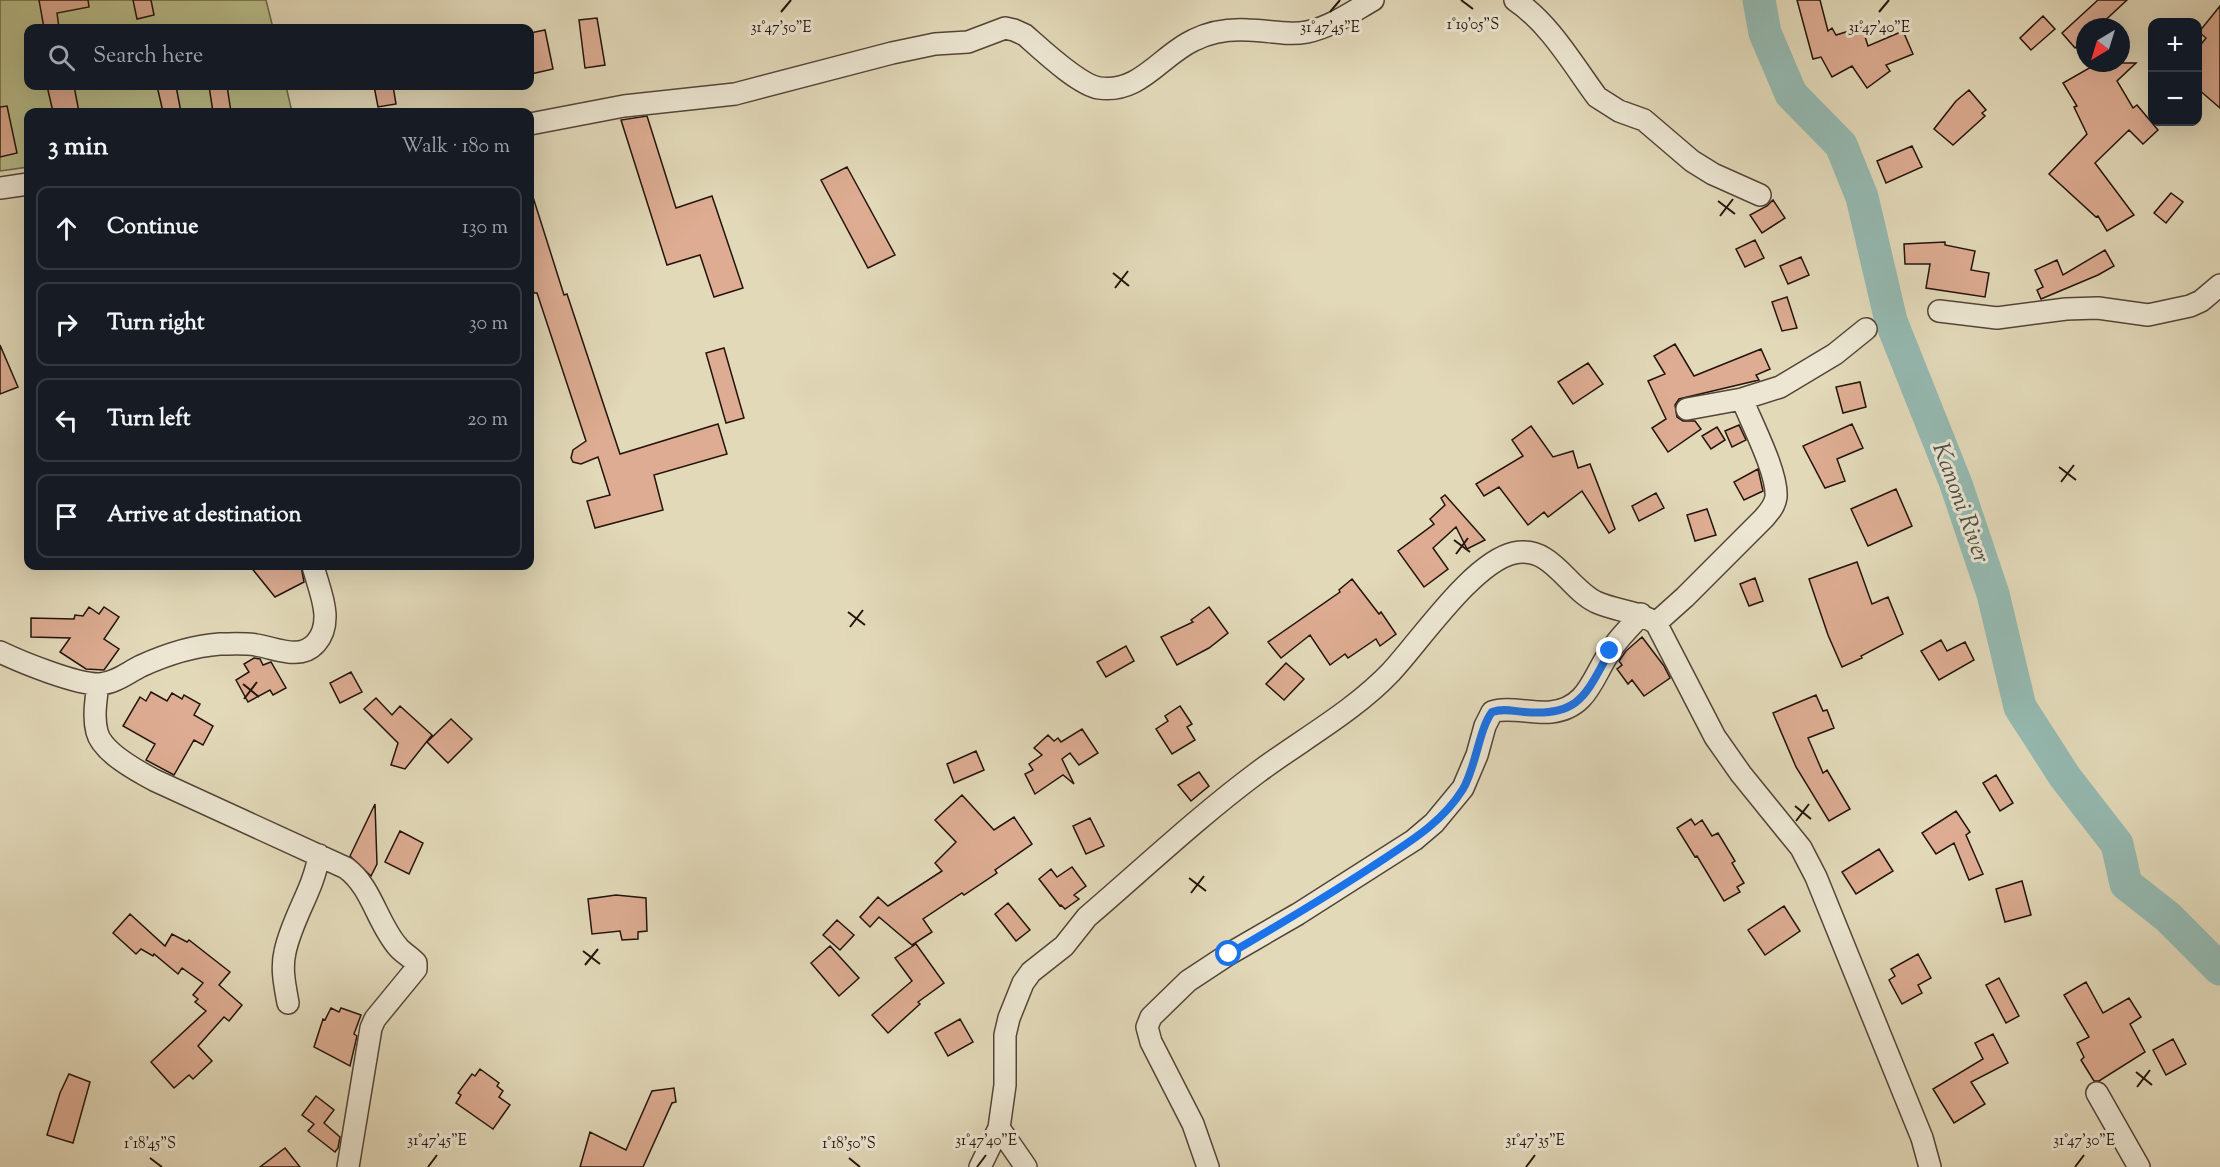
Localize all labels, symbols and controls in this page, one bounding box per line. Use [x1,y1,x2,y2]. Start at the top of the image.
text: 1°19'05"S [1447,15,1499,36]
text: 31°47'50"E [750,18,812,39]
text: 31°47'45"E [1300,18,1360,39]
text: 31°47'40"E [1848,18,1910,39]
north arrow [2076,18,2130,72]
map controls [2148,18,2202,126]
button: + [2148,18,2202,72]
search box [24,24,534,90]
icon: search [45,41,78,74]
text: Search here [93,41,203,73]
button: − [2148,72,2202,126]
text: 3 min [48,129,108,166]
text: Walk · 180 m [401,133,510,162]
icon: ahead [50,212,83,245]
text: Continue [107,212,198,244]
text: 130 m [462,214,508,243]
icon: right [50,308,83,341]
text: Turn right [107,308,204,340]
text: 30 m [469,310,508,339]
icon: left [50,404,83,437]
text: Turn left [107,404,190,436]
text: 20 m [467,406,508,435]
water label: Kanoni River [1923,438,1998,568]
icon: arrive [50,500,83,533]
text: Arrive at destination [107,500,302,532]
route end [1596,637,1622,663]
route start [1215,940,1241,966]
text: 31°47'45"E [407,1131,467,1152]
text: 31°47'40"E [955,1131,1017,1152]
text: 31°47'35"E [1505,1131,1565,1152]
text: 31°47'30"E [2053,1131,2115,1152]
text: 1°18'45"S [124,1134,176,1155]
text: 1°18'50"S [822,1134,876,1155]

